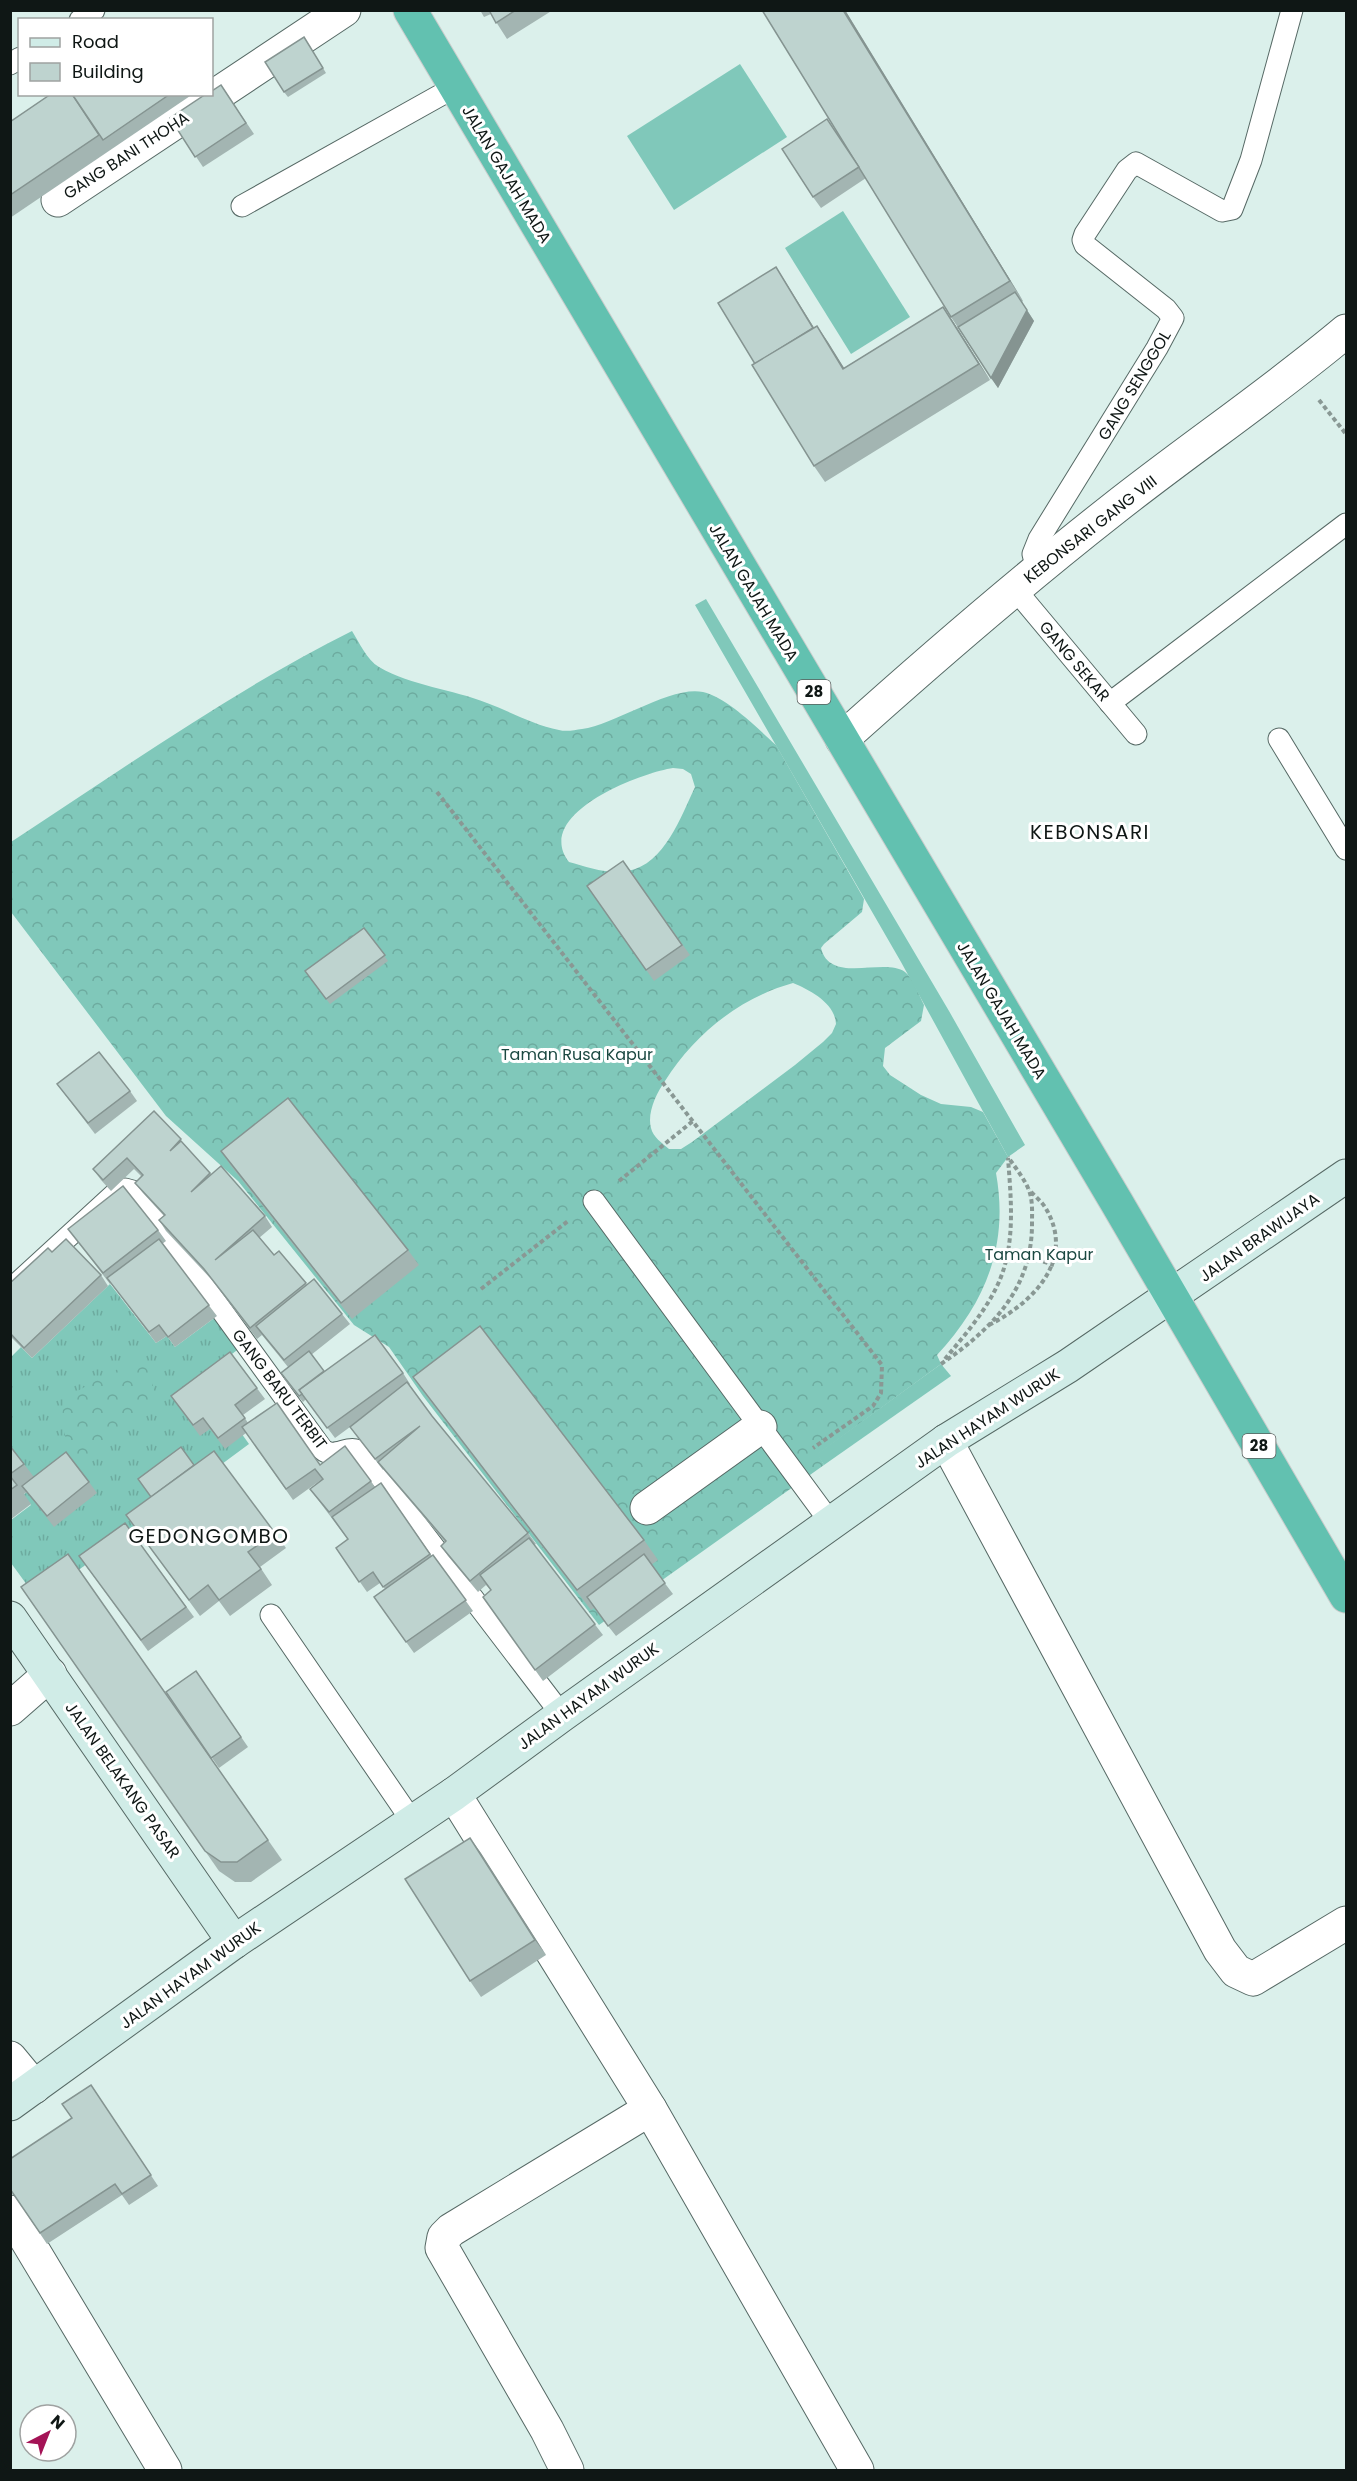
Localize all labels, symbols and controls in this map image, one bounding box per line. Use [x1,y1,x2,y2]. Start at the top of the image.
legend [18,18,213,96]
text: Road [72,29,119,54]
text: Building [72,59,144,84]
street label: JALAN GAJAH MADA [456,101,557,248]
street label: GANG BANI THOHA [59,106,194,205]
street label: GANG SENGGOL [1093,326,1176,445]
street label: KEBONSARI GANG VIII [1019,470,1162,589]
street label: JALAN GAJAH MADA [703,519,804,666]
street label: GANG SEKAR [1034,616,1115,707]
road number: 28 [798,680,830,704]
district label: KEBONSARI [1030,818,1150,846]
street label: JALAN GAJAH MADA [951,937,1052,1084]
park label: Taman Rusa Kapur [501,1043,653,1066]
street label: JALAN BRAWIJAYA [1195,1187,1324,1287]
park label: Taman Kapur [985,1243,1093,1266]
street label: GANG BARU TERBIT [227,1324,333,1455]
street label: JALAN HAYAM WURUK [910,1363,1065,1474]
road number: 28 [1242,1434,1276,1458]
district label: GEDONGOMBO [128,1522,290,1550]
street label: JALAN HAYAM WURUK [513,1637,664,1755]
street label: JALAN BELAKANG PASAR [60,1697,185,1863]
street label: JALAN HAYAM WURUK [115,1916,266,2034]
north arrow [18,2403,78,2463]
text: N [46,2410,70,2435]

